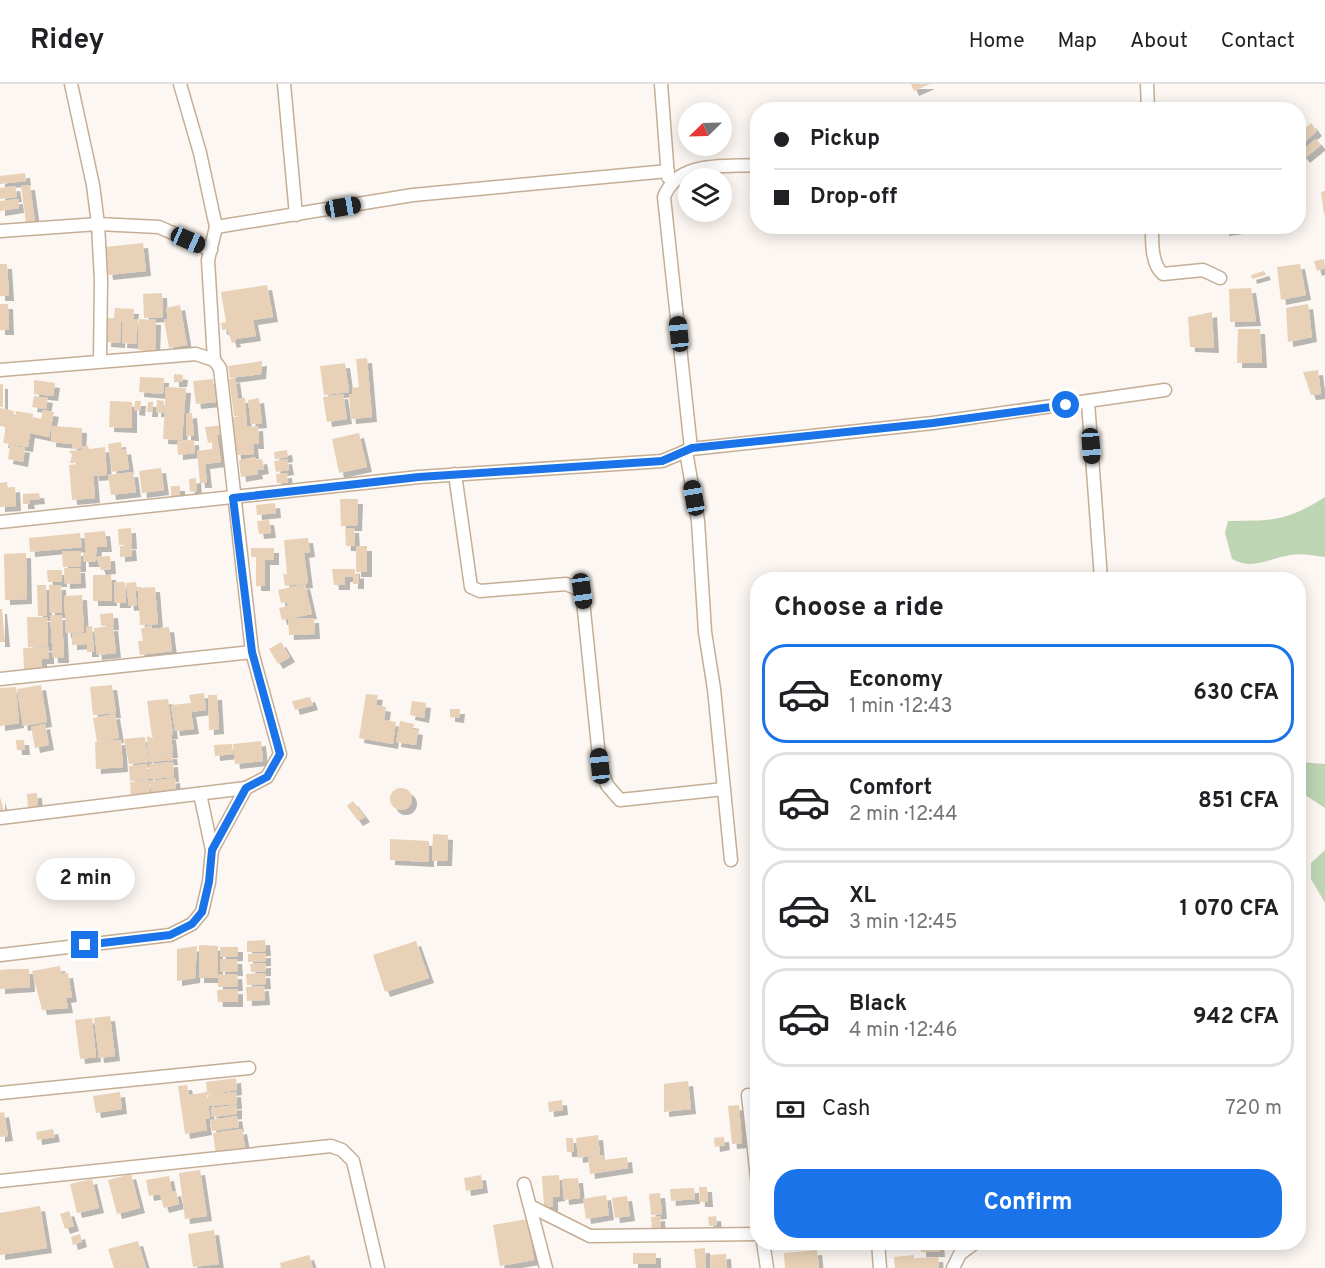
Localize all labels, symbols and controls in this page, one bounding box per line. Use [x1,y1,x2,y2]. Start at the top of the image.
text: Ridey [30,23,104,59]
text: Home [969,28,1025,55]
text: Map [1058,28,1097,55]
text: About [1130,28,1188,55]
text: Contact [1221,28,1295,55]
north arrow [678,102,732,156]
map controls [678,102,732,222]
text: Pickup [810,126,880,153]
button: layers [678,168,732,222]
text: Drop-off [810,184,897,211]
car [324,195,362,219]
car [168,224,208,256]
car [668,315,690,353]
route start [1052,391,1079,418]
car [1081,427,1101,465]
car [682,479,706,517]
car [571,572,593,610]
text: Choose a ride [774,591,944,625]
icon: car [777,667,831,721]
text: Economy [849,667,943,694]
text: 630 CFA [1193,680,1279,707]
text: 1 min · 12:43 [849,694,953,720]
car [589,747,611,785]
icon: car [777,775,831,829]
text: Comfort [849,775,932,802]
text: 851 CFA [1198,788,1279,815]
text: 2 min · 12:44 [849,802,958,828]
callout: 2 min [36,858,134,900]
text: 2 min [59,866,112,892]
icon: car [777,883,831,937]
text: XL [849,883,876,910]
text: 1 070 CFA [1179,896,1279,923]
text: 3 min · 12:45 [849,910,957,936]
route end [71,931,98,958]
icon: car [777,991,831,1045]
text: Black [849,991,907,1018]
text: 942 CFA [1193,1004,1279,1031]
text: 4 min · 12:46 [849,1018,957,1044]
icon: cash [774,1093,807,1126]
text: Cash [822,1096,871,1123]
text: 720 m [1225,1096,1282,1122]
button: Confirm [774,1169,1282,1238]

